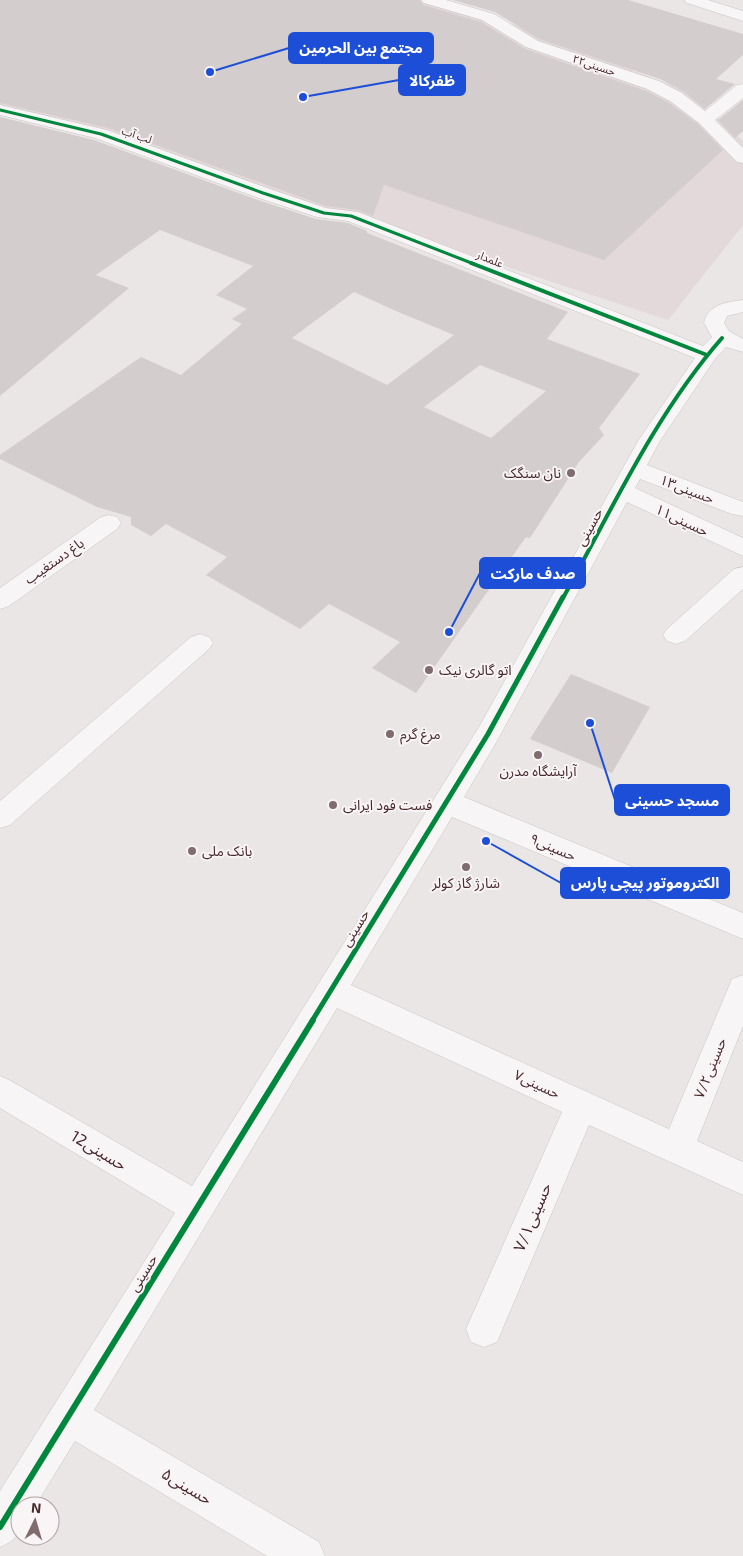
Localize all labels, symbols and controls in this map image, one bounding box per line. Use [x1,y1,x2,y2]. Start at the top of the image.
callout: مجتمع بین الحرمین [289,33,433,63]
text: مجتمع بین الحرمین [299,38,423,59]
street label: حسینی۲۲ [571,51,618,79]
callout: ظفرکالا [399,65,465,95]
text: ظفرکالا [409,71,455,90]
street label: لب آب [120,123,154,147]
street label: علمدار [474,247,506,271]
place label: نان سنگک [504,464,561,482]
marker: نان سنگک [565,467,577,479]
street label: حسینی۱۳ [657,470,717,508]
street label: حسینی۱۱ [653,500,711,540]
street label: حسینی [571,505,607,549]
street label: باغ دستغیب [21,534,89,590]
callout: صدف مارکت [480,558,585,588]
text: صدف مارکت [491,564,576,583]
place label: اتو گالری نیک [439,661,512,679]
marker: اتو گالری نیک [423,664,435,676]
place label: مرغ گرم [400,725,441,745]
marker: مرغ گرم [384,728,396,740]
marker: آرایشگاه مدرن [532,749,544,761]
place label: آرایشگاه مدرن [500,762,577,780]
callout: مسجد حسینی [615,785,729,815]
text: مسجد حسینی [625,791,719,810]
place label: فست فود ایرانی [343,796,432,814]
marker: فست فود ایرانی [327,799,339,811]
street label: حسینی۹ [527,829,579,865]
place label: بانک ملی [202,842,252,860]
marker: بانک ملی [186,845,198,857]
marker: شارژ گاز کولر [460,861,472,873]
callout: الکتروموتور پیچی پارس [561,868,729,898]
text: الکتروموتور پیچی پارس [571,873,719,893]
place label: شارژ گاز کولر [431,874,500,892]
street label: حسینی [337,906,373,950]
street label: حسینی۷/۲ [690,1035,730,1101]
street label: حسینی۷ [511,1066,563,1102]
street label: حسینی12 [67,1126,131,1174]
street label: حسینی۷/۱ [509,1180,555,1254]
street label: حسینی [125,1251,161,1295]
street label: حسینی۵ [158,1463,216,1509]
north arrow [10,1496,60,1546]
text: N [30,1499,42,1516]

